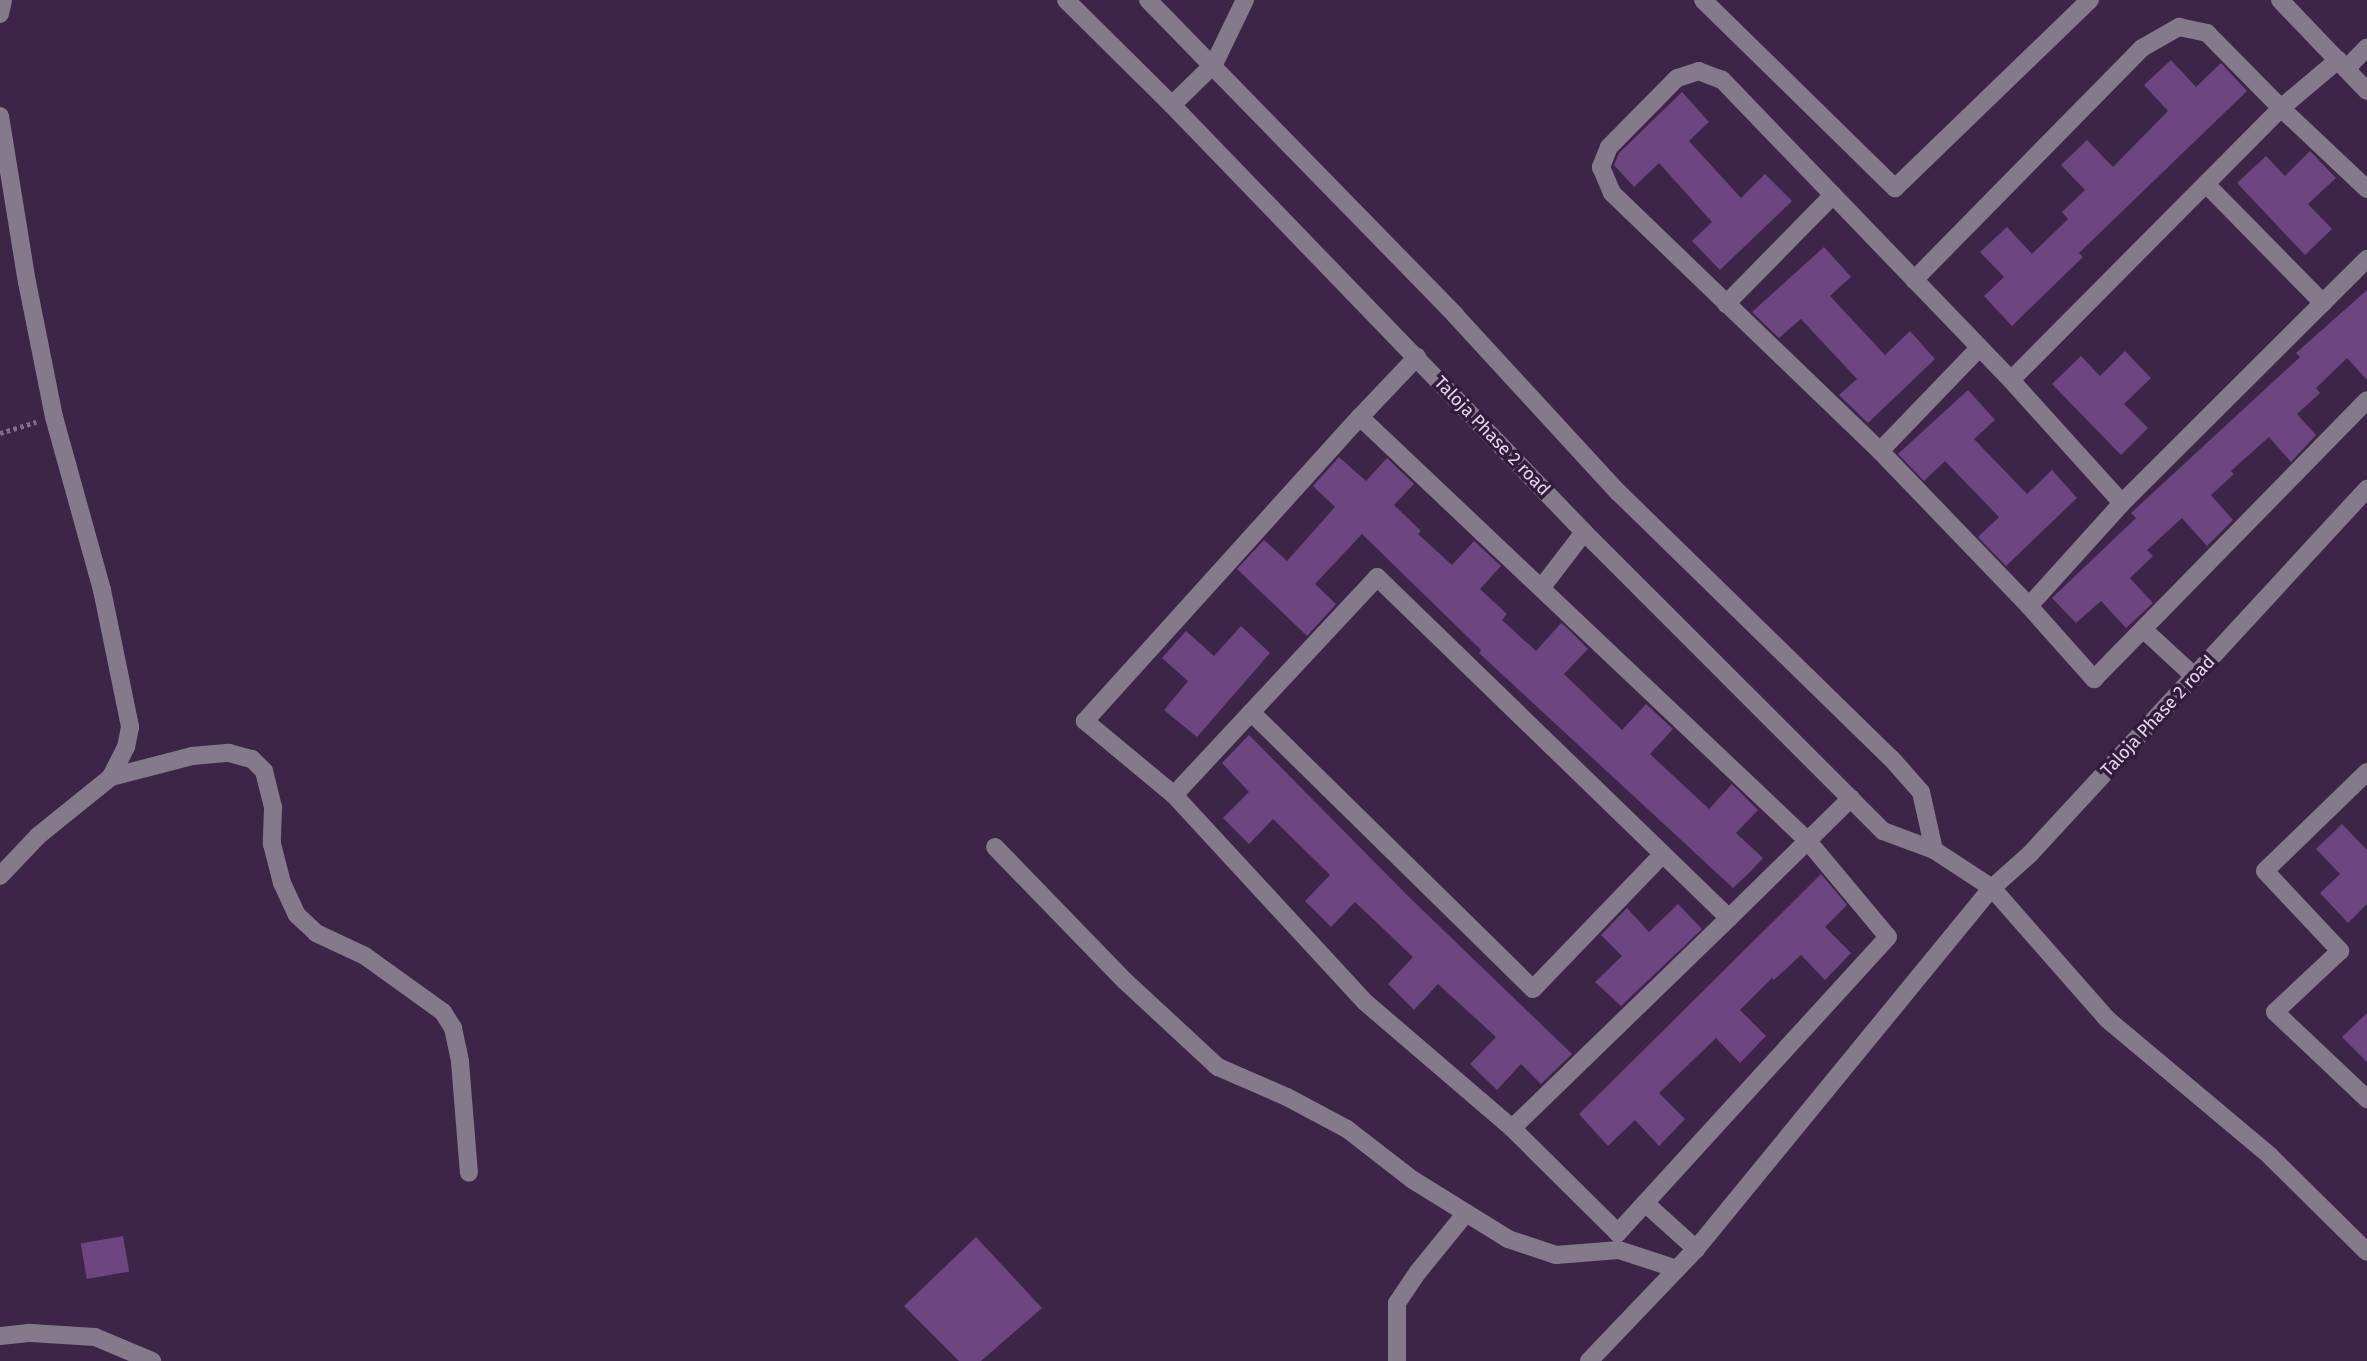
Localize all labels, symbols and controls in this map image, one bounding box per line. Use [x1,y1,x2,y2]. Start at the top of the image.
street label: Taloja Phase 2 road [1430,372,1554,500]
street label: Taloja Phase 2 road [2096,651,2220,781]

